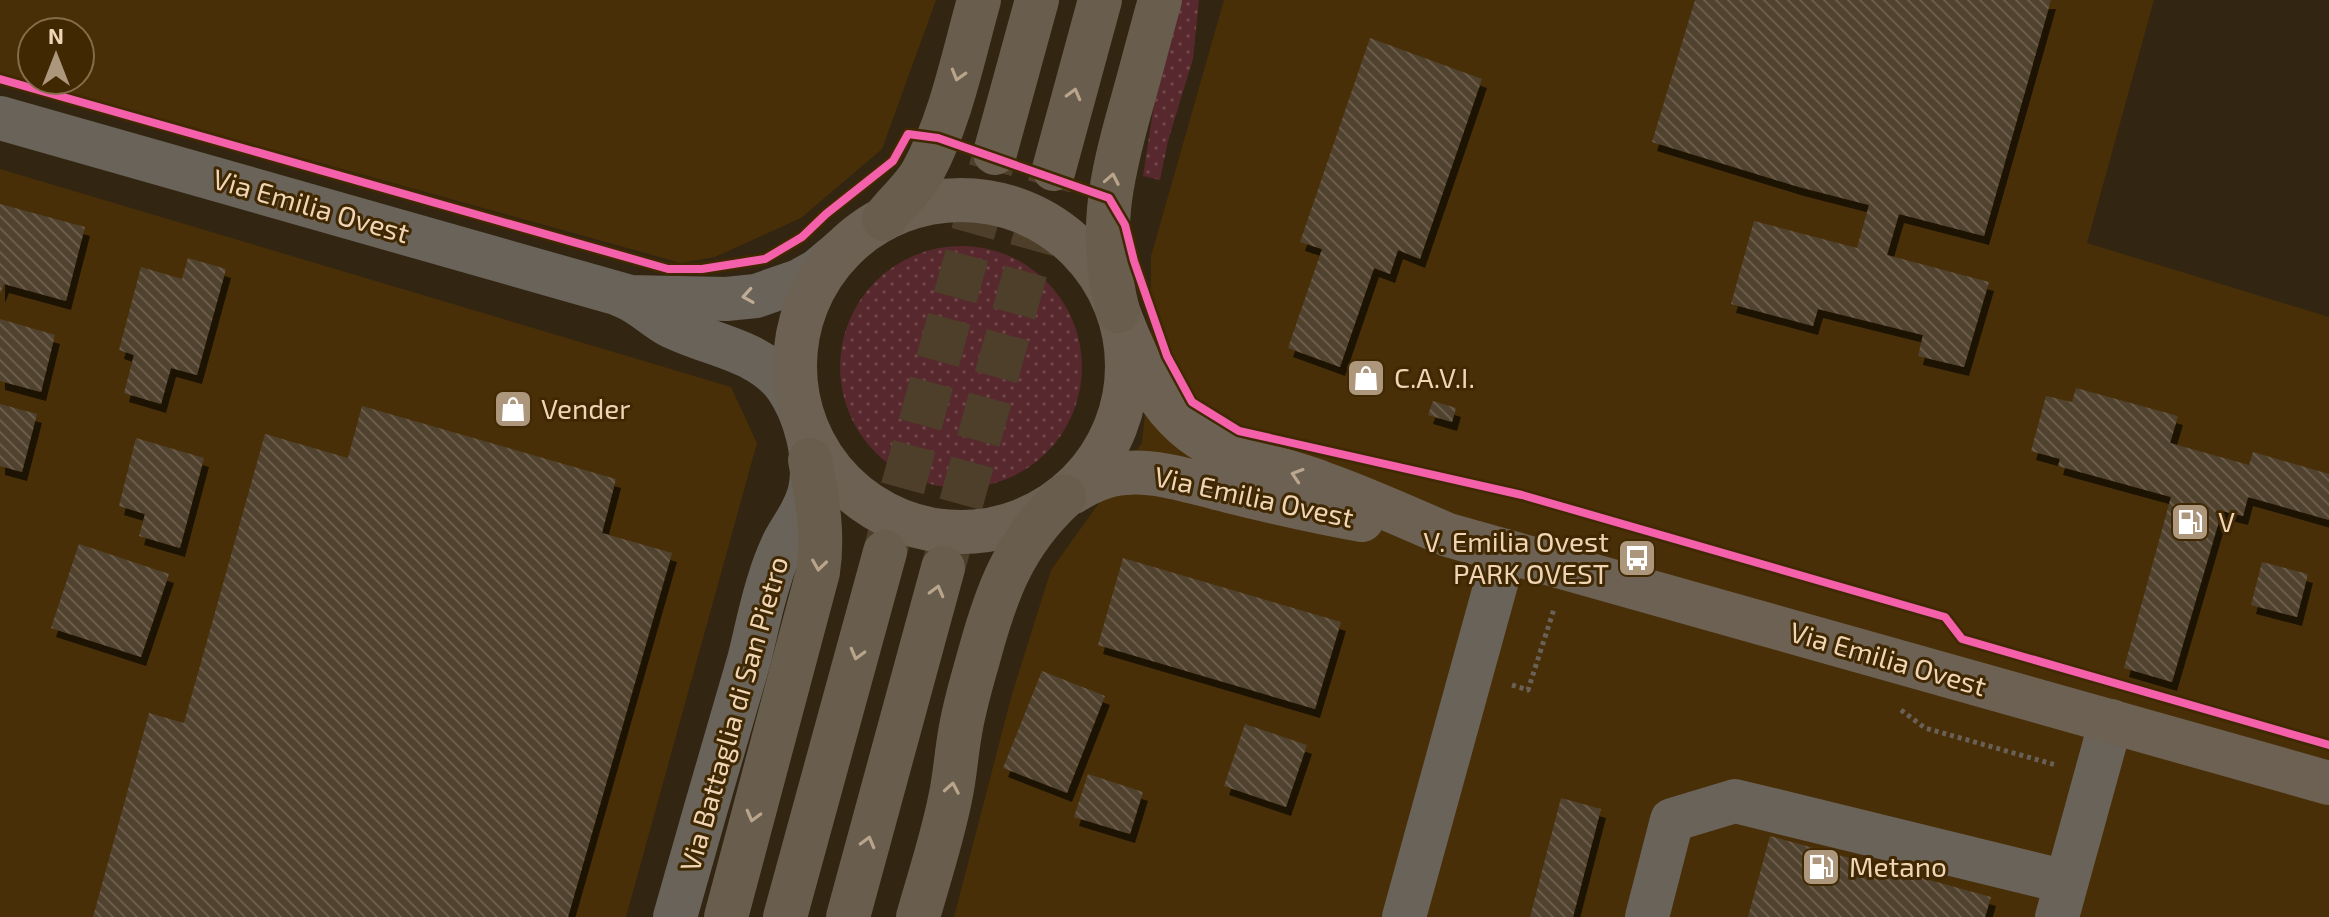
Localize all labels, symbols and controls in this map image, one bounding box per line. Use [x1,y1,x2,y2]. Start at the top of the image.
north arrow [16,16,96,96]
text: N [48,22,64,48]
one-way arrow [951,68,967,82]
one-way arrow [1065,88,1082,102]
street label: Via Emilia Ovest [209,161,414,249]
one-way arrow [1103,172,1120,185]
one-way arrow [741,287,755,304]
shop icon: C.A.V.I. [1345,357,1387,399]
place label: C.A.V.I. [1394,360,1475,394]
shop icon: Vender [492,388,534,430]
place label: Vender [541,391,631,425]
street label: Via Emilia Ovest [1151,458,1357,534]
one-way arrow [1291,468,1305,484]
fuel station icon: V [2169,501,2211,543]
place label: V [2218,504,2235,538]
place label: V. Emilia Ovest PARK OVEST [1423,524,1609,590]
bus stop icon: V. Emilia Ovest PARK OVEST [1616,537,1658,579]
street label: Via Battaglia di San Pietro [672,552,794,875]
one-way arrow [811,558,828,571]
one-way arrow [928,585,944,599]
street label: Via Emilia Ovest [1786,614,1991,702]
one-way arrow [850,647,866,661]
one-way arrow [942,781,959,794]
one-way arrow [746,809,763,823]
one-way arrow [859,835,875,849]
fuel station icon: Metano [1800,846,1842,888]
place label: Metano [1849,849,1947,883]

